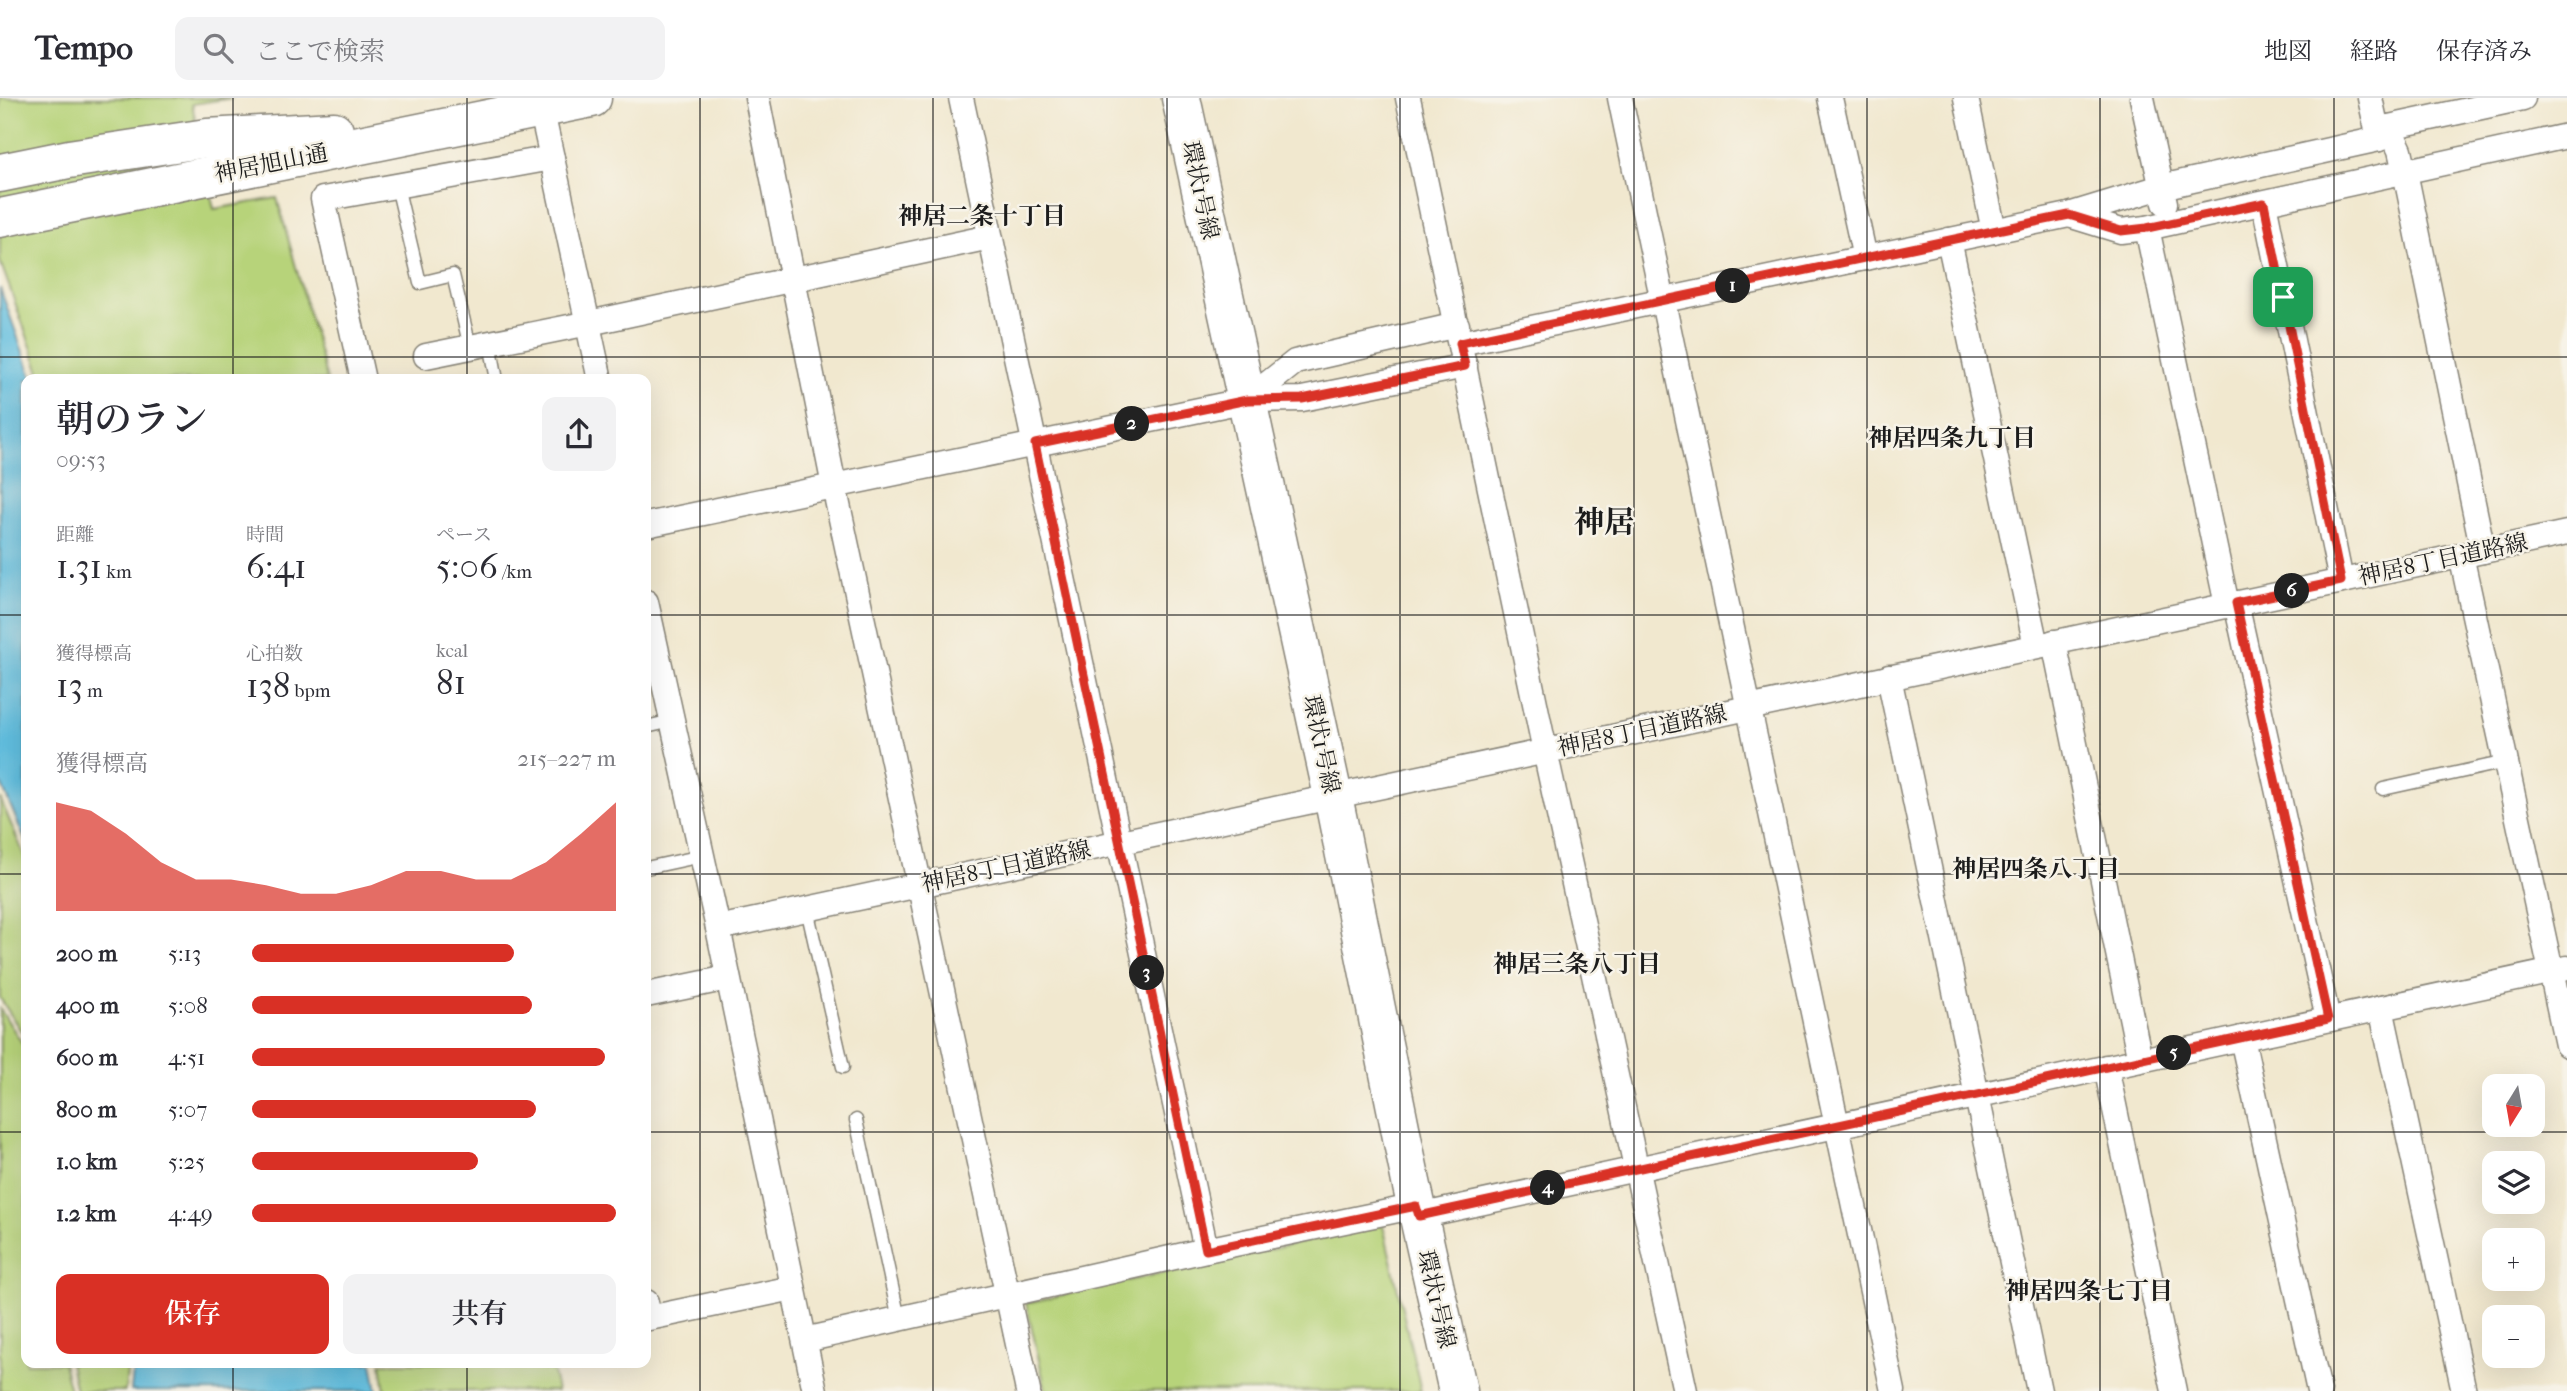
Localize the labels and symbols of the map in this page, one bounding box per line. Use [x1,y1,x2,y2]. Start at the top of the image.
street label: 環状1号線 [1177,138,1224,242]
street label: 神居旭山通 [212,139,330,188]
district label: 神居二条十丁目 [898,202,1066,230]
pin [2253,267,2313,327]
pin: 1 [1716,268,1750,304]
pin: 2 [1114,406,1150,442]
district label: 神居四条九丁目 [1868,424,2036,452]
district label: 神居 [1574,505,1634,540]
street label: 神居8丁目道路線 [2356,528,2530,591]
pin: 6 [2274,574,2310,608]
street label: 環状1号線 [1298,692,1345,796]
street label: 神居8丁目道路線 [1555,699,1729,762]
street label: 神居8丁目道路線 [919,835,1093,898]
district label: 神居四条八丁目 [1952,855,2120,883]
district label: 神居三条八丁目 [1493,950,1661,978]
pin: 3 [1130,956,1164,990]
pin: 5 [2156,1035,2192,1070]
north arrow [2482,1074,2544,1138]
pin: 4 [1530,1170,1566,1206]
street label: 環状1号線 [1412,1247,1461,1351]
district label: 神居四条七丁目 [2005,1277,2173,1305]

